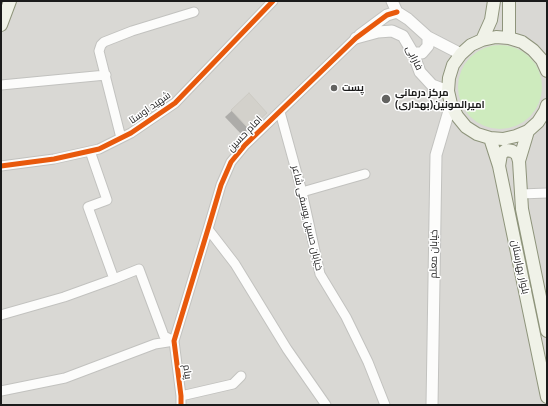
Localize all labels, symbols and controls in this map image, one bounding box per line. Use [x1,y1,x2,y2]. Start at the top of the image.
street label: فارابی [403,44,425,72]
place label: پست [342,82,364,94]
marker: پست [329,83,339,93]
place label: مرکز درمانی امیرالمونین(بهداری) [395,87,485,110]
street label: شهید اوستا [127,89,173,127]
marker: مرکز درمانی امیرالمونین(بهداری) [380,93,392,105]
street label: امام حسین [225,114,265,154]
street label: خیابان حسین یوسفی شاعر [289,164,325,272]
street label: خیابان معلم [428,230,440,278]
street label: بلوار بهارستان [508,239,532,295]
street label: پیام [180,364,194,380]

